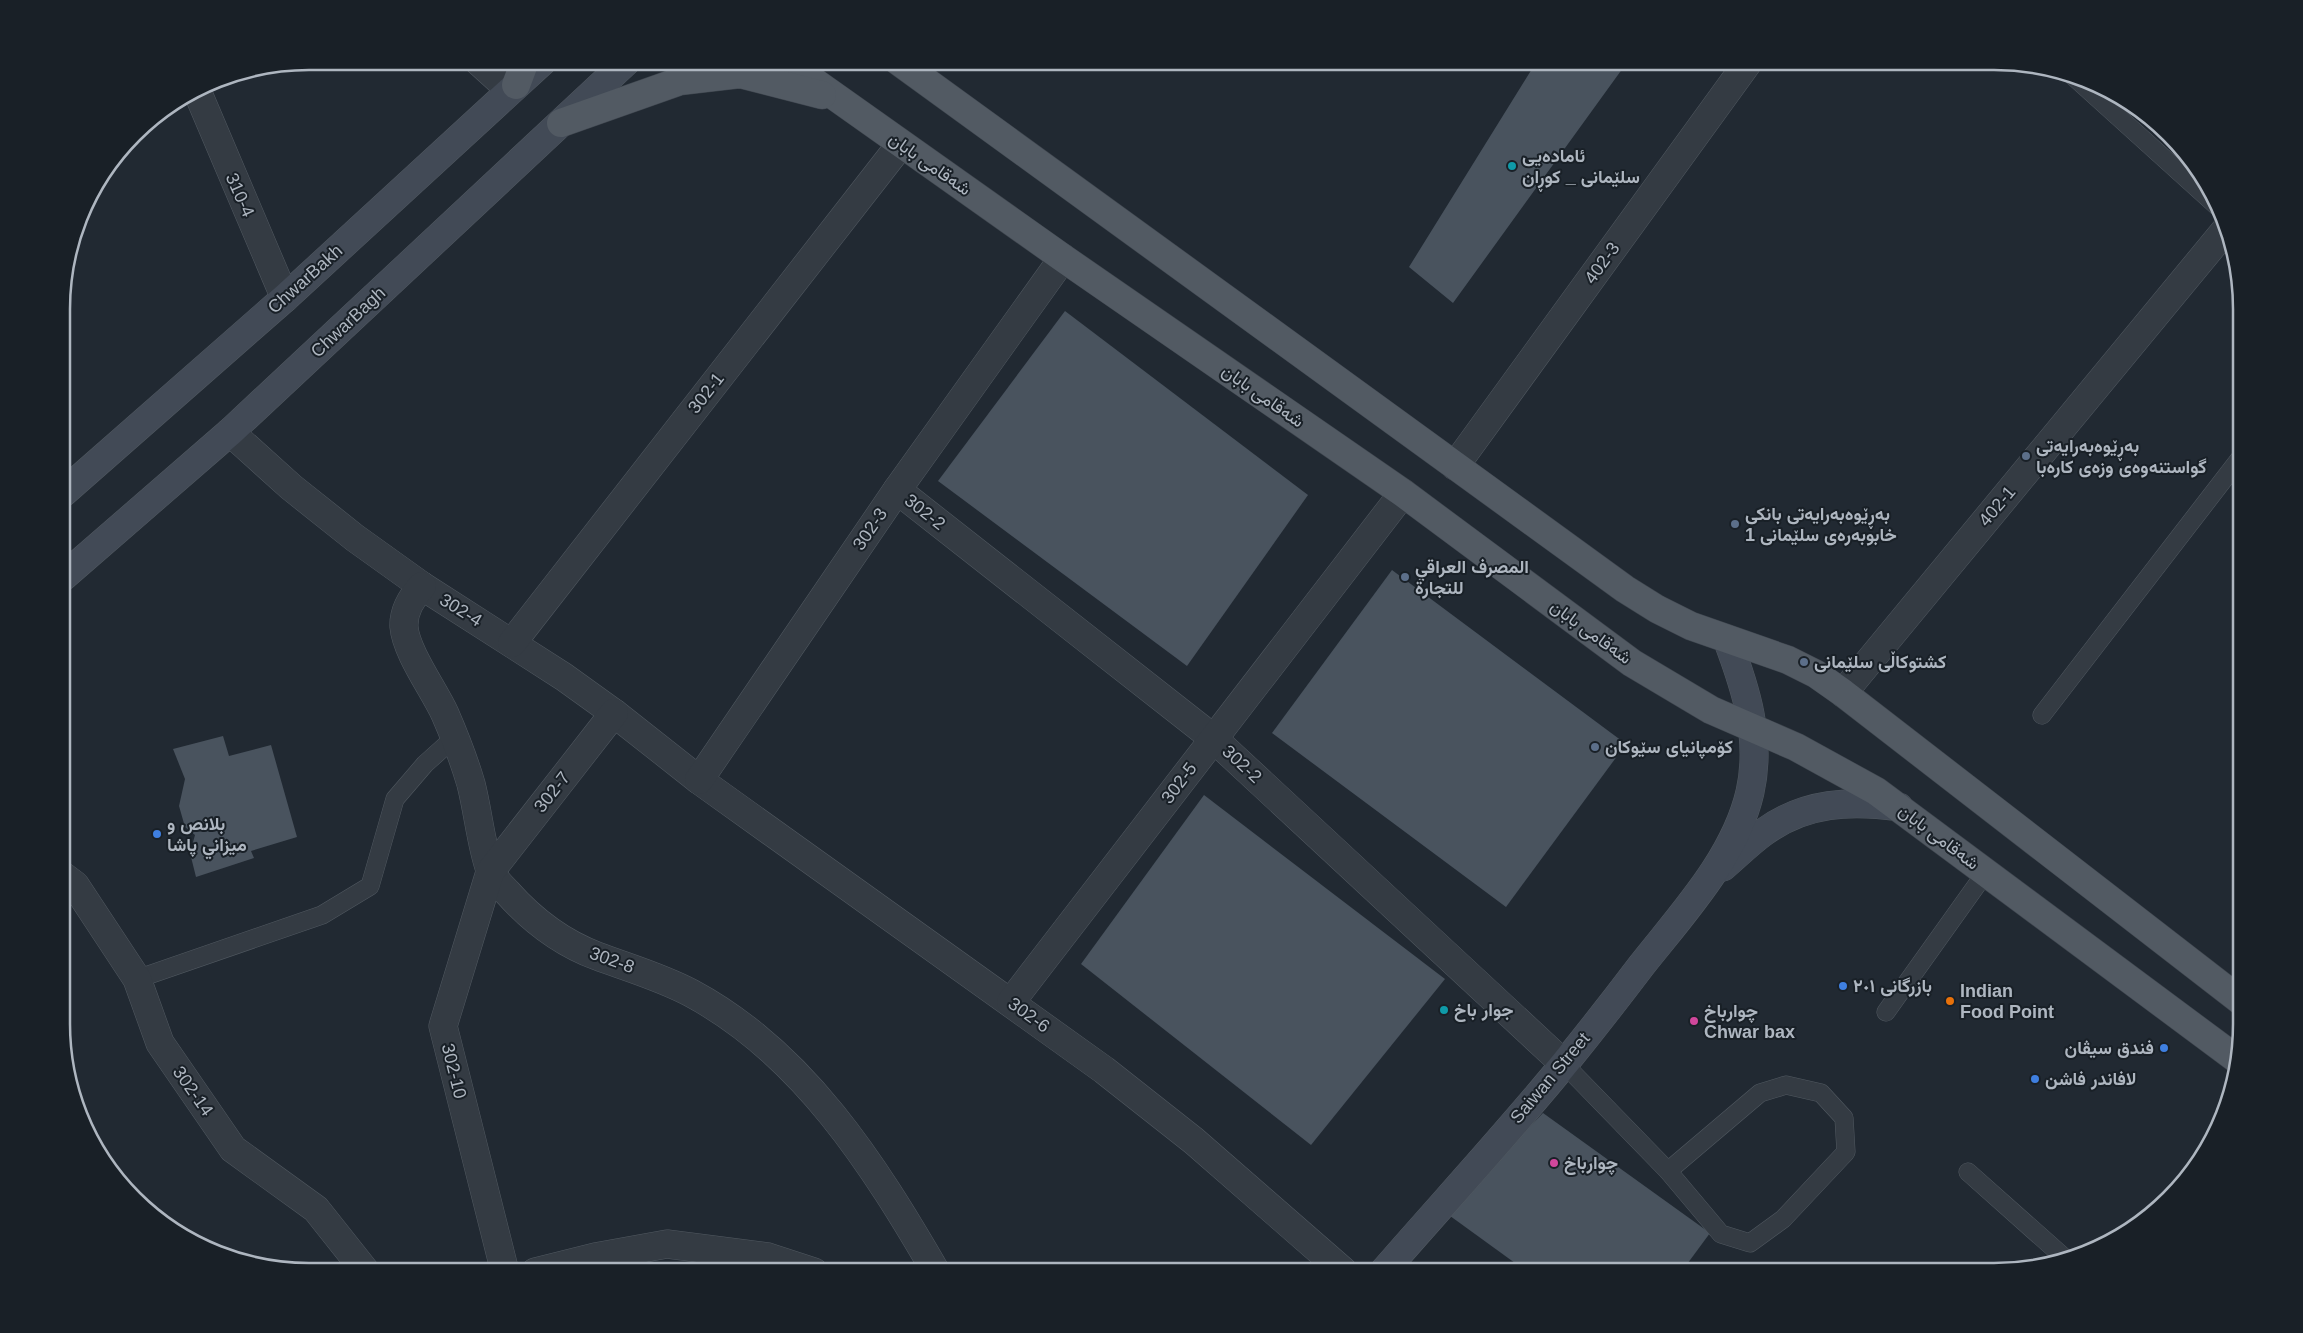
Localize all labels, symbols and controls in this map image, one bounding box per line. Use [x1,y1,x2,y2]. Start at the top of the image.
street label: شەقامی بابان [885,128,975,200]
place label: ئامادەیی سلێمانی _ کوڕان [1522,146,1640,192]
marker: ئامادەیی سلێمانی _ کوڕان [1506,160,1518,172]
street label: 310-4 [222,170,258,220]
street label: 402-3 [1580,238,1624,288]
street label: ChwarBakh [264,240,346,318]
street label: ChwarBagh [307,283,389,361]
street label: شەقامی بابان [1218,360,1308,432]
street label: 302-1 [684,369,728,417]
place label: بەڕێوەبەرایەتی گواستنەوەی وزەی کارەبا [2036,436,2207,478]
marker: بەڕێوەبەرایەتی گواستنەوەی وزەی کارەبا [2020,450,2032,462]
street label: 402-1 [1975,482,2019,530]
street label: 302-2 [901,490,949,534]
street label: 302-3 [849,504,891,554]
place label: بەڕێوەبەرایەتی بانکی خابوبەرەی سلێمانی 1 [1745,504,1897,546]
marker: بەڕێوەبەرایەتی بانکی خابوبەرەی سلێمانی 1 [1729,518,1741,530]
place label: المصرف العراقي للتجارة [1415,557,1529,599]
marker: المصرف العراقي للتجارة [1399,571,1411,583]
street label: 302-4 [436,589,486,631]
street label: شەقامی بابان [1546,596,1635,669]
place label: کشتوکاڵی سلێمانی [1814,651,1946,673]
marker: کشتوکاڵی سلێمانی [1798,656,1810,668]
place label: کۆمپانیای سێوکان [1605,737,1733,759]
street label: 302-2 [1218,741,1266,787]
marker: کۆمپانیای سێوکان [1589,741,1601,753]
street label: 302-5 [1157,759,1201,807]
street label: 302-7 [530,768,574,816]
street label: شەقامی بابان [1894,800,1983,874]
place label: بلانص و ميزاني پاشا [167,814,247,860]
marker: بلانص و ميزاني پاشا [151,828,163,840]
street label: 302-8 [587,943,637,977]
place label: بازرگانی ٢٠١ [1853,976,1932,997]
marker: بازرگانی ٢٠١ [1837,980,1849,992]
place label: Indian Food Point [1960,981,2054,1022]
street label: 302-6 [1004,993,1054,1037]
marker: Indian Food Point [1944,995,1956,1007]
place label: جوار باخ [1454,1000,1513,1022]
place label: چوارباخ Chwar bax [1704,1001,1795,1042]
marker: جوار باخ [1438,1004,1450,1016]
marker: چوارباخ Chwar bax [1688,1015,1700,1027]
street label: Saiwan Street [1506,1029,1594,1127]
place label: فندق سيڤان [2065,1038,2154,1059]
street label: 302-10 [438,1041,470,1101]
marker: فندق سيڤان [2158,1042,2170,1054]
street label: 302-14 [169,1062,217,1120]
place label: لافاندر فاشن [2045,1069,2137,1090]
marker: لافاندر فاشن [2029,1073,2041,1085]
place label: چوارباخ [1564,1153,1618,1175]
marker: چوارباخ [1548,1157,1560,1169]

